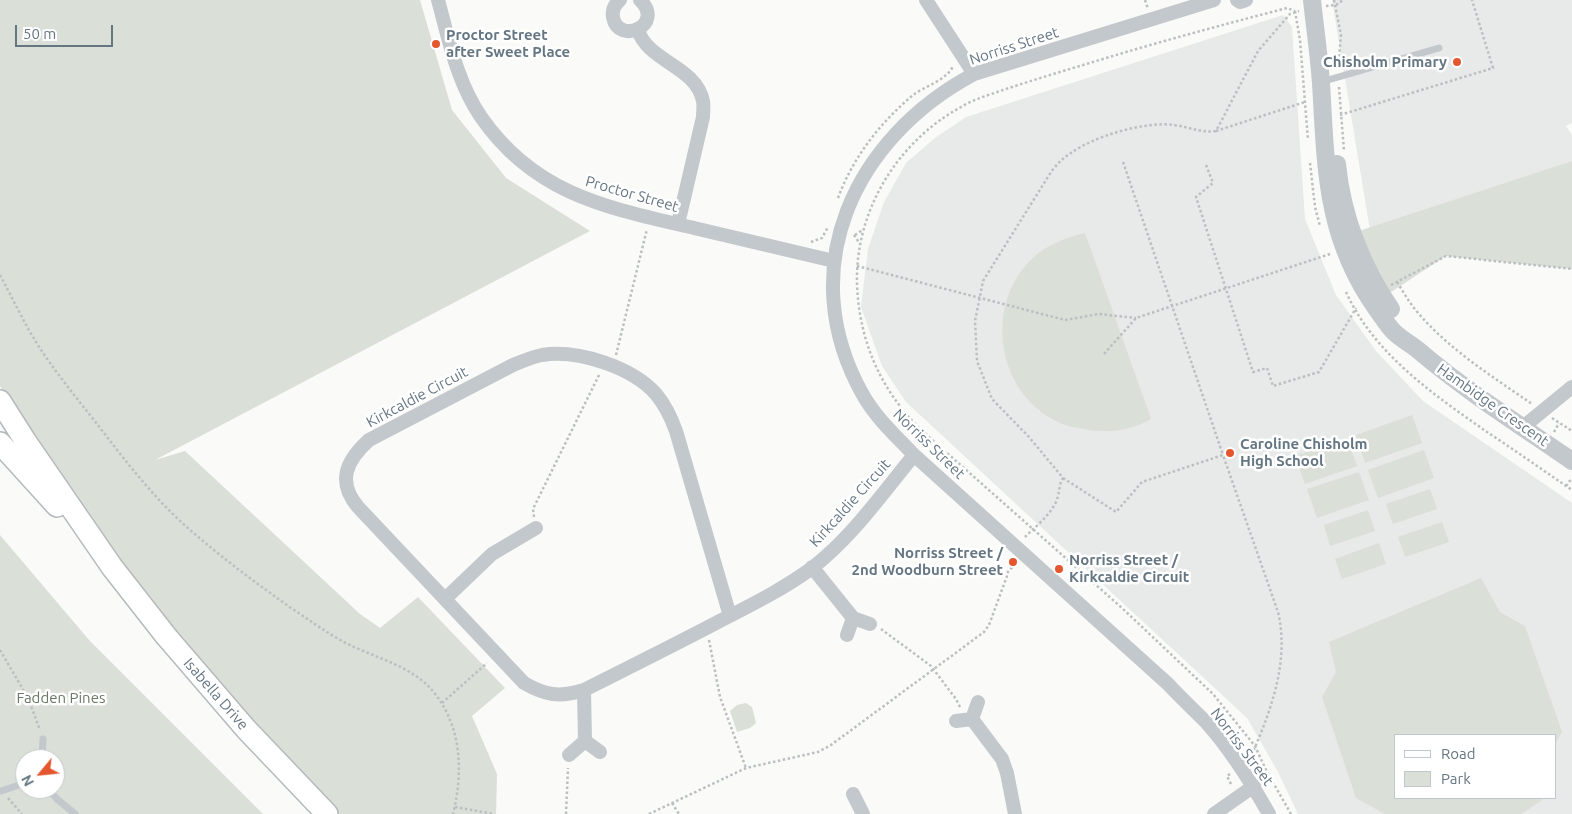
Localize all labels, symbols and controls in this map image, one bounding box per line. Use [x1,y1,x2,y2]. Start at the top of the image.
scale bar [18,15,115,47]
street label: Norriss Street [967,23,1061,69]
text: 50 m [23,25,56,42]
place label: Proctor Street after Sweet Place [446,26,570,61]
marker: Proctor Street after Sweet Place [430,38,442,50]
place label: Chisholm Primary [1323,53,1447,71]
marker: Chisholm Primary [1451,56,1463,68]
street label: Proctor Street [583,172,681,216]
street label: Hambidge Crescent [1434,360,1552,450]
street label: Kirkcaldie Circuit [363,363,471,431]
street label: Norriss Street [889,405,969,483]
place label: Caroline Chisholm High School [1240,435,1367,470]
marker: Caroline Chisholm High School [1224,447,1236,459]
street label: Kirkcaldie Circuit [806,455,894,551]
place label: Norriss Street / 2nd Woodburn Street [851,544,1003,579]
place label: Norriss Street / Kirkcaldie Circuit [1069,551,1189,586]
marker: Norriss Street / 2nd Woodburn Street [1007,556,1019,568]
marker: Norriss Street / Kirkcaldie Circuit [1053,563,1065,575]
street label: Isabella Drive [180,654,252,734]
park label: Fadden Pines [17,689,105,707]
street label: Norriss Street [1207,705,1277,789]
legend [1394,734,1557,799]
text: Road [1441,745,1476,762]
north arrow [15,749,65,799]
text: Park [1441,770,1471,787]
text: N [18,772,37,789]

